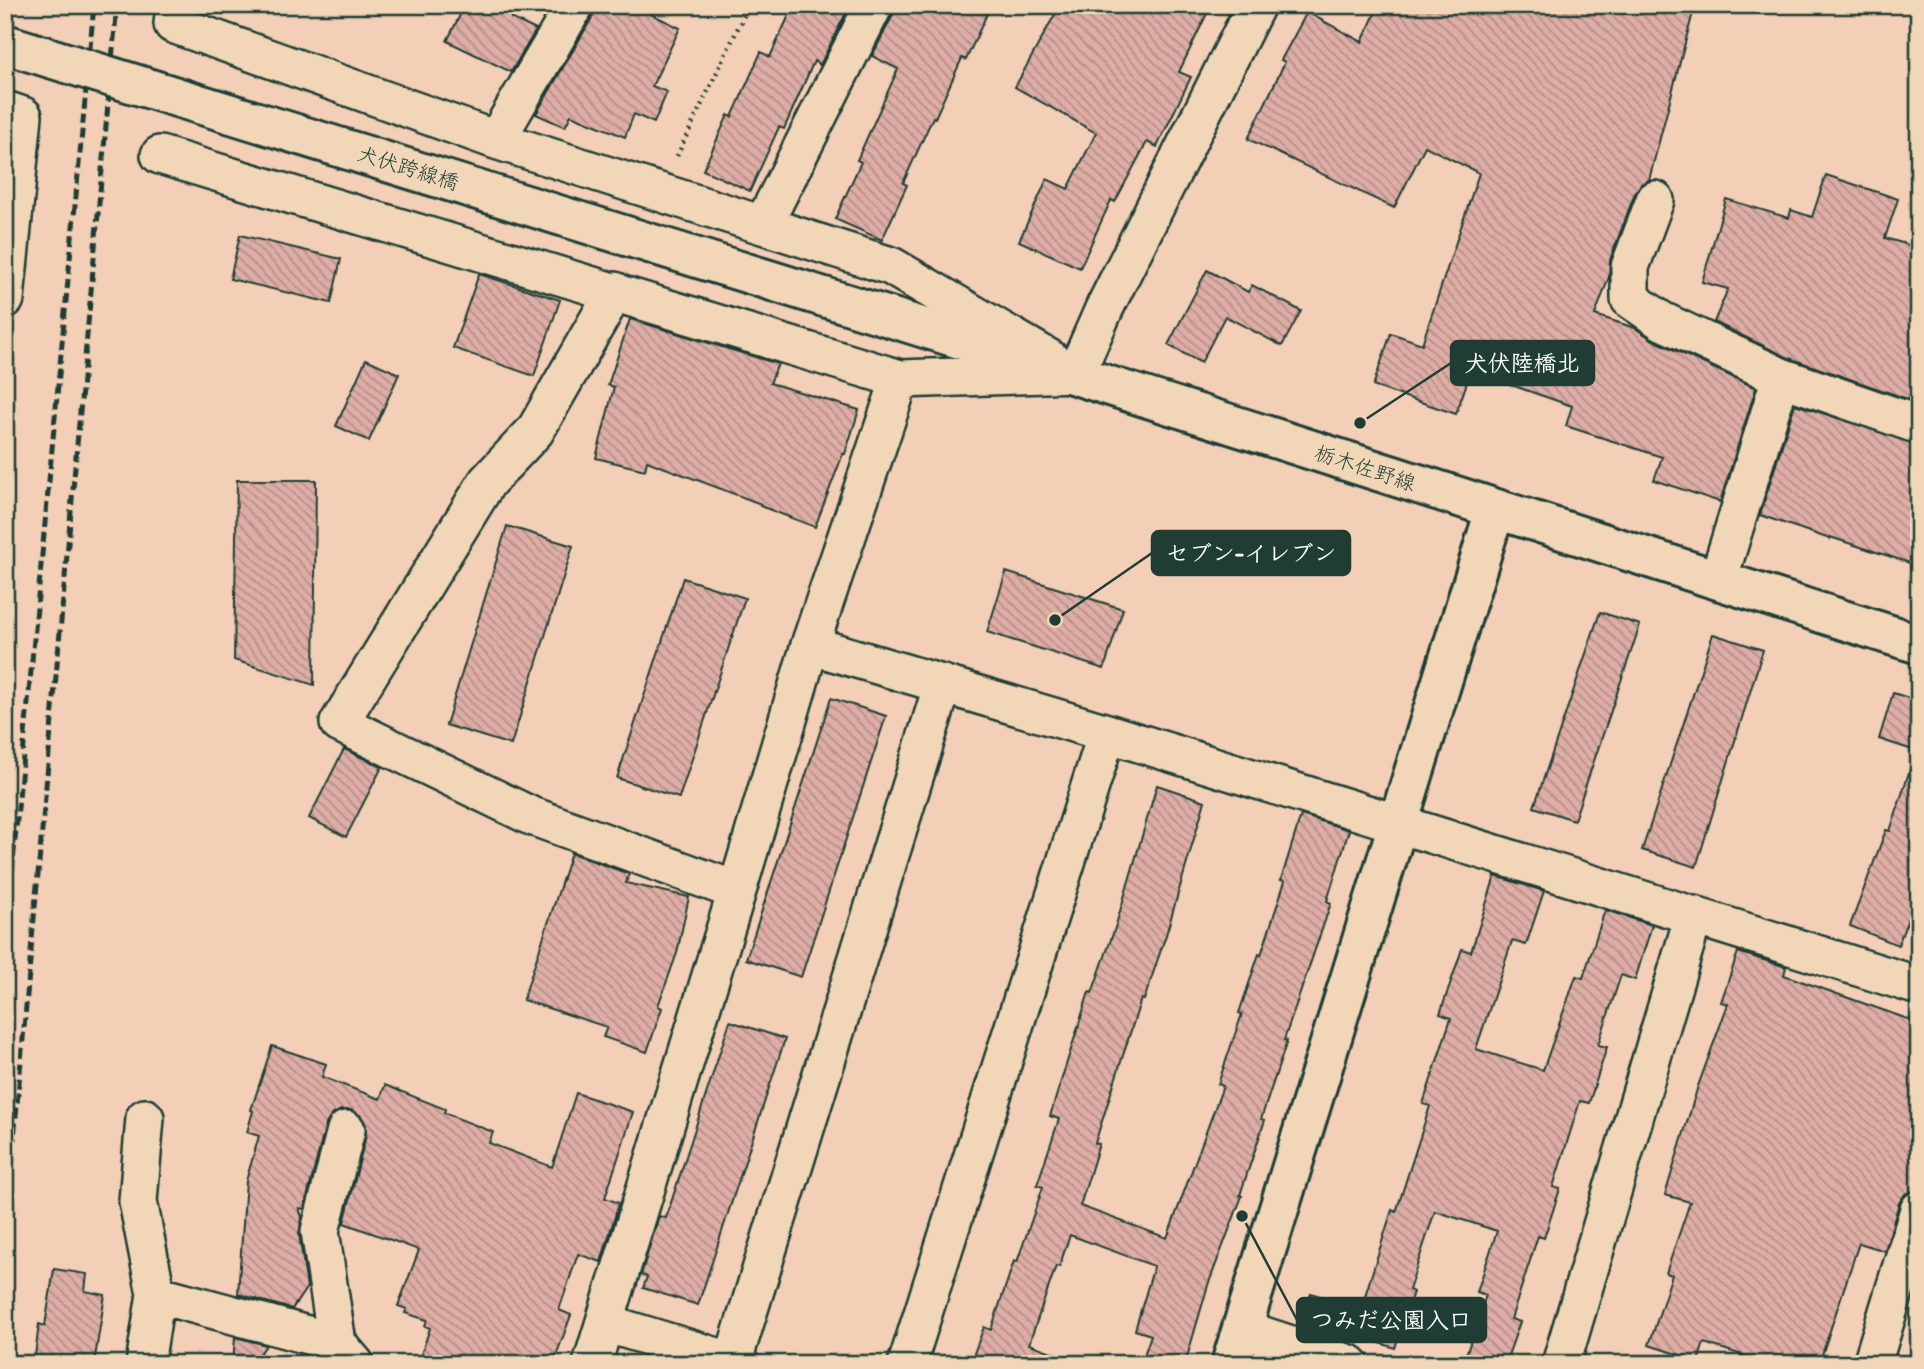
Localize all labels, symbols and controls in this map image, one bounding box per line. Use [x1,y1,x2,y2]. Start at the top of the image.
street label: 犬伏跨線橋 [354,138,463,197]
callout: 犬伏陸橋北 [1451,341,1594,385]
text: 犬伏陸橋北 [1465,347,1580,378]
street label: 栃木佐野線 [1311,438,1420,498]
callout: セブン-イレブン [1152,531,1350,575]
text: セブン-イレブン [1166,537,1336,568]
callout: つみだ公園入口 [1297,1298,1486,1342]
text: つみだ公園入口 [1311,1304,1472,1335]

